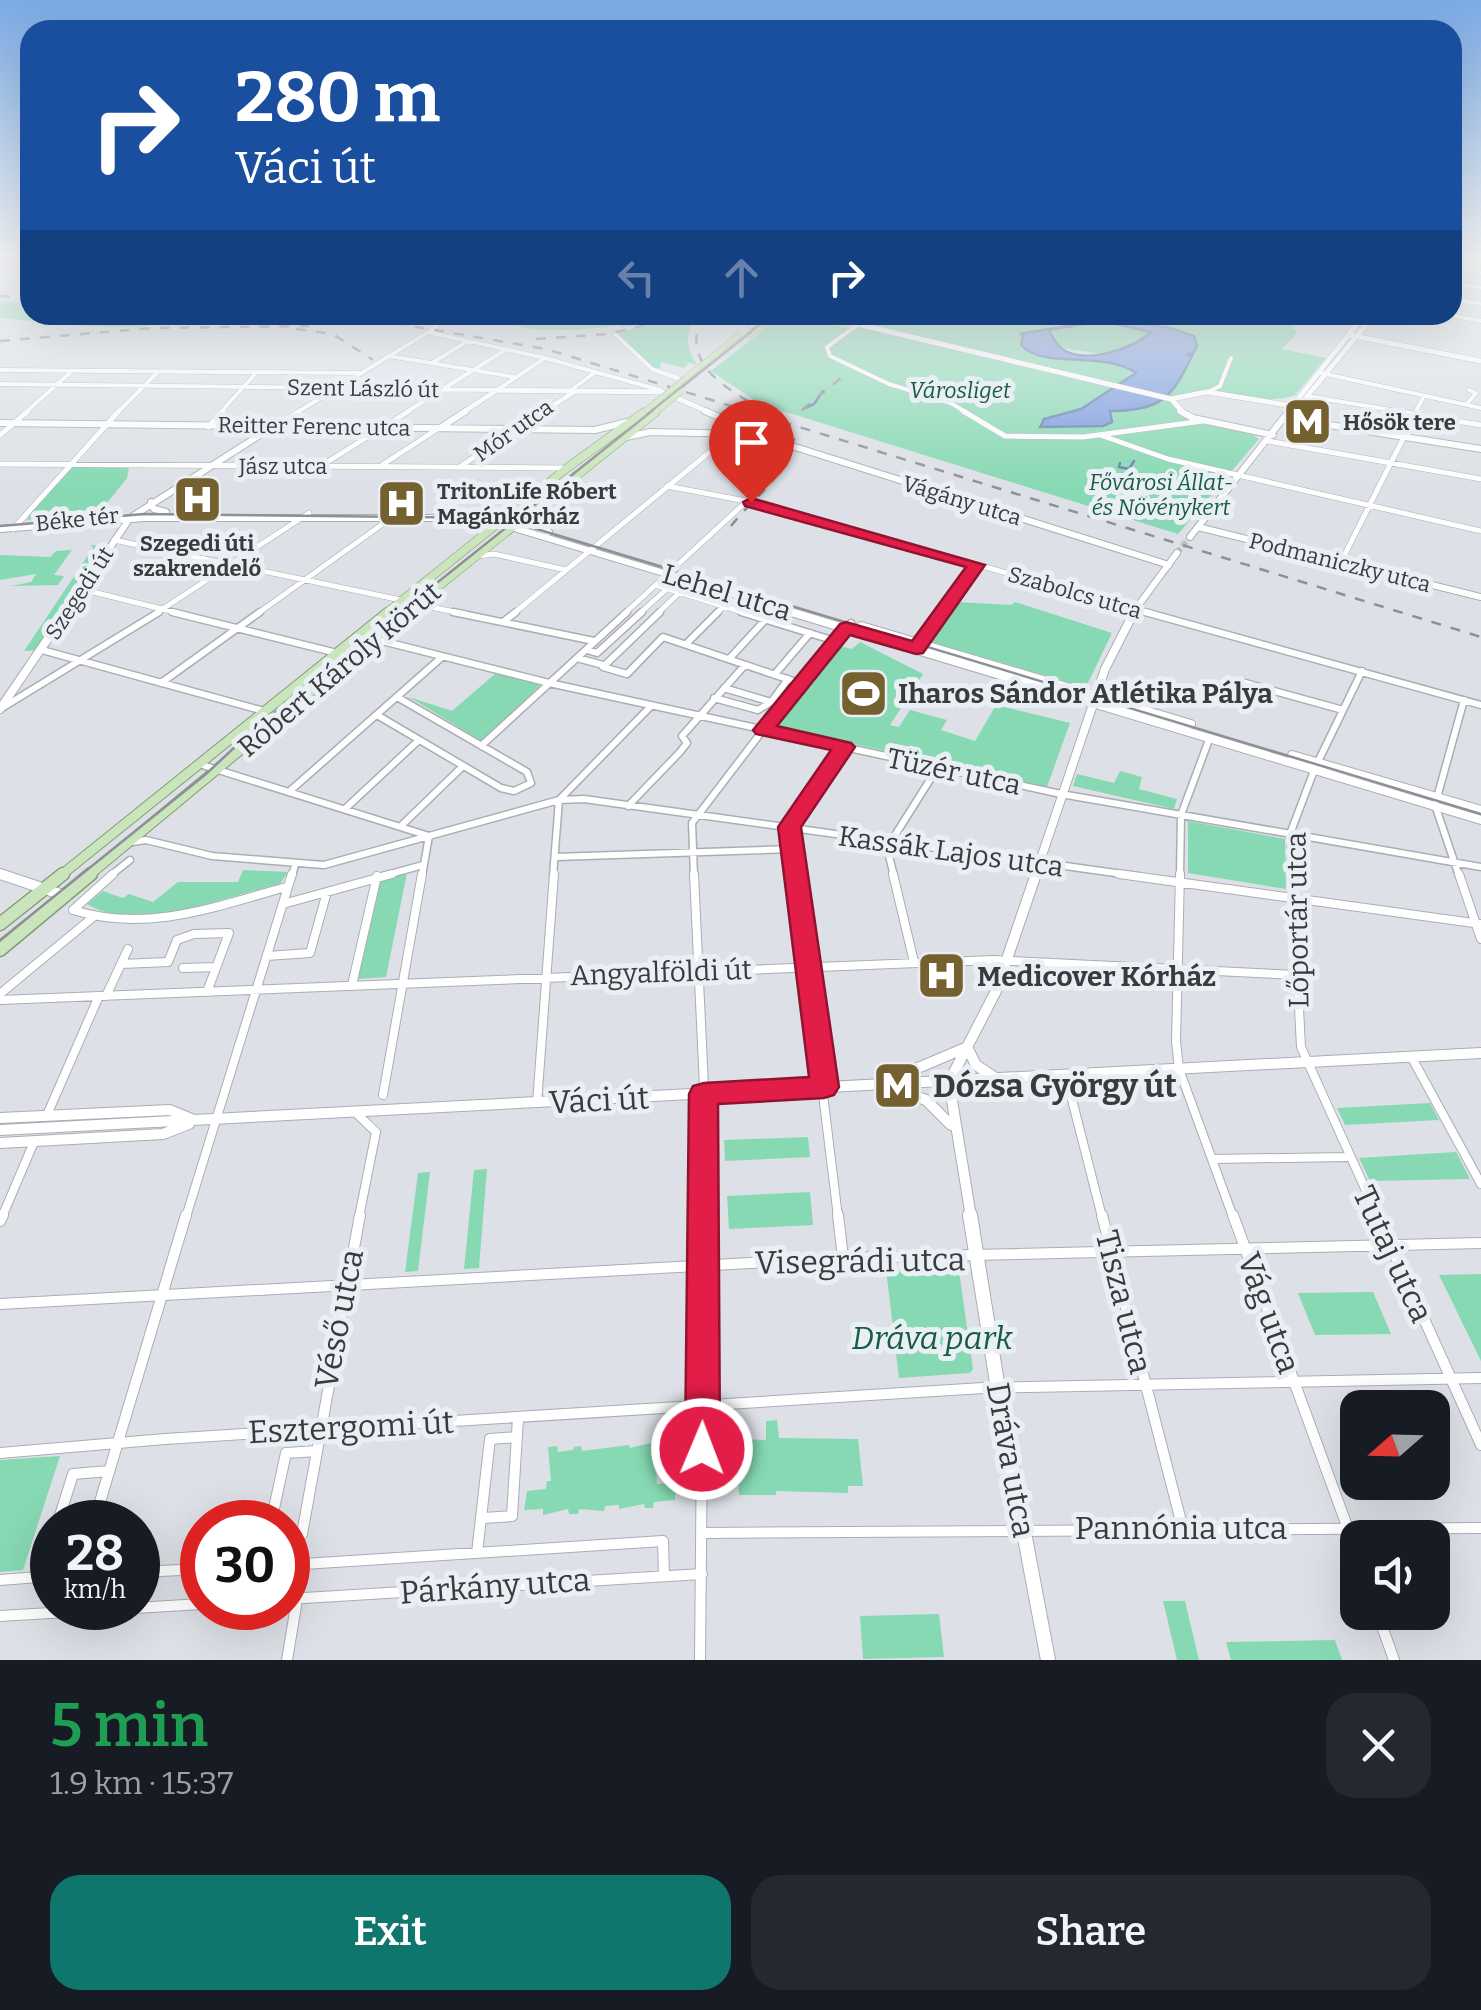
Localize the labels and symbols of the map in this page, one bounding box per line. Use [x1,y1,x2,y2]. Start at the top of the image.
street label: Szent László út [287,374,439,403]
park label: Városliget [909,377,1011,404]
street label: Mór utca [469,393,558,467]
metro station icon: Hősök tere [1282,396,1334,448]
pin [709,400,794,503]
place label: Hősök tere [1343,409,1456,436]
street label: Reitter Ferenc utca [217,411,411,442]
street label: Jász utca [238,453,327,480]
park label: Fővárosi Állat- és Növénykert [1089,469,1233,521]
street label: Vágány utca [899,470,1025,531]
hospital icon: Szegedi úti szakrendelő [171,473,223,525]
hospital icon: TritonLife Róbert Magánkórház [376,478,428,530]
place label: TritonLife Róbert Magánkórház [437,478,617,530]
street label: Béke tér [34,502,120,537]
street label: Podmaniczky utca [1246,527,1434,598]
place label: Szegedi úti szakrendelő [133,530,261,582]
street label: Szegedi út [39,542,119,645]
street label: Lehel utca [658,557,795,628]
street label: Szabolcs utca [1005,560,1145,624]
street label: Róbert Károly körút [231,575,447,764]
sports icon: Iharos Sándor Atlétika Pálya [837,667,889,719]
place label: Iharos Sándor Atlétika Pálya [898,677,1273,710]
street label: Tüzér utca [884,741,1024,802]
street label: Kassák Lajos utca [836,819,1066,884]
street label: Lőportár utca [1279,832,1316,1008]
hospital icon: Medicover Kórház [916,950,968,1002]
street label: Angyalföldi út [570,953,752,992]
place label: Medicover Kórház [977,960,1216,993]
metro station icon: Dózsa György út [872,1060,924,1112]
place label: Dózsa György út [933,1067,1177,1105]
street label: Váci út [548,1078,651,1122]
street label: Tutaj utca [1345,1180,1441,1328]
street label: Tisza utca [1088,1226,1160,1378]
street label: Visegrádi utca [754,1240,966,1282]
street label: Véső utca [307,1246,371,1392]
street label: Vág utca [1230,1247,1308,1379]
park label: Dráva park [851,1319,1013,1357]
street label: Dráva utca [979,1380,1043,1540]
north arrow [1340,1390,1450,1500]
position arrow [650,1397,754,1501]
street label: Esztergomi út [247,1403,455,1451]
speed limit sign: 30 [180,1500,310,1630]
street label: Pannónia utca [1075,1509,1287,1547]
street label: Párkány utca [398,1560,592,1612]

